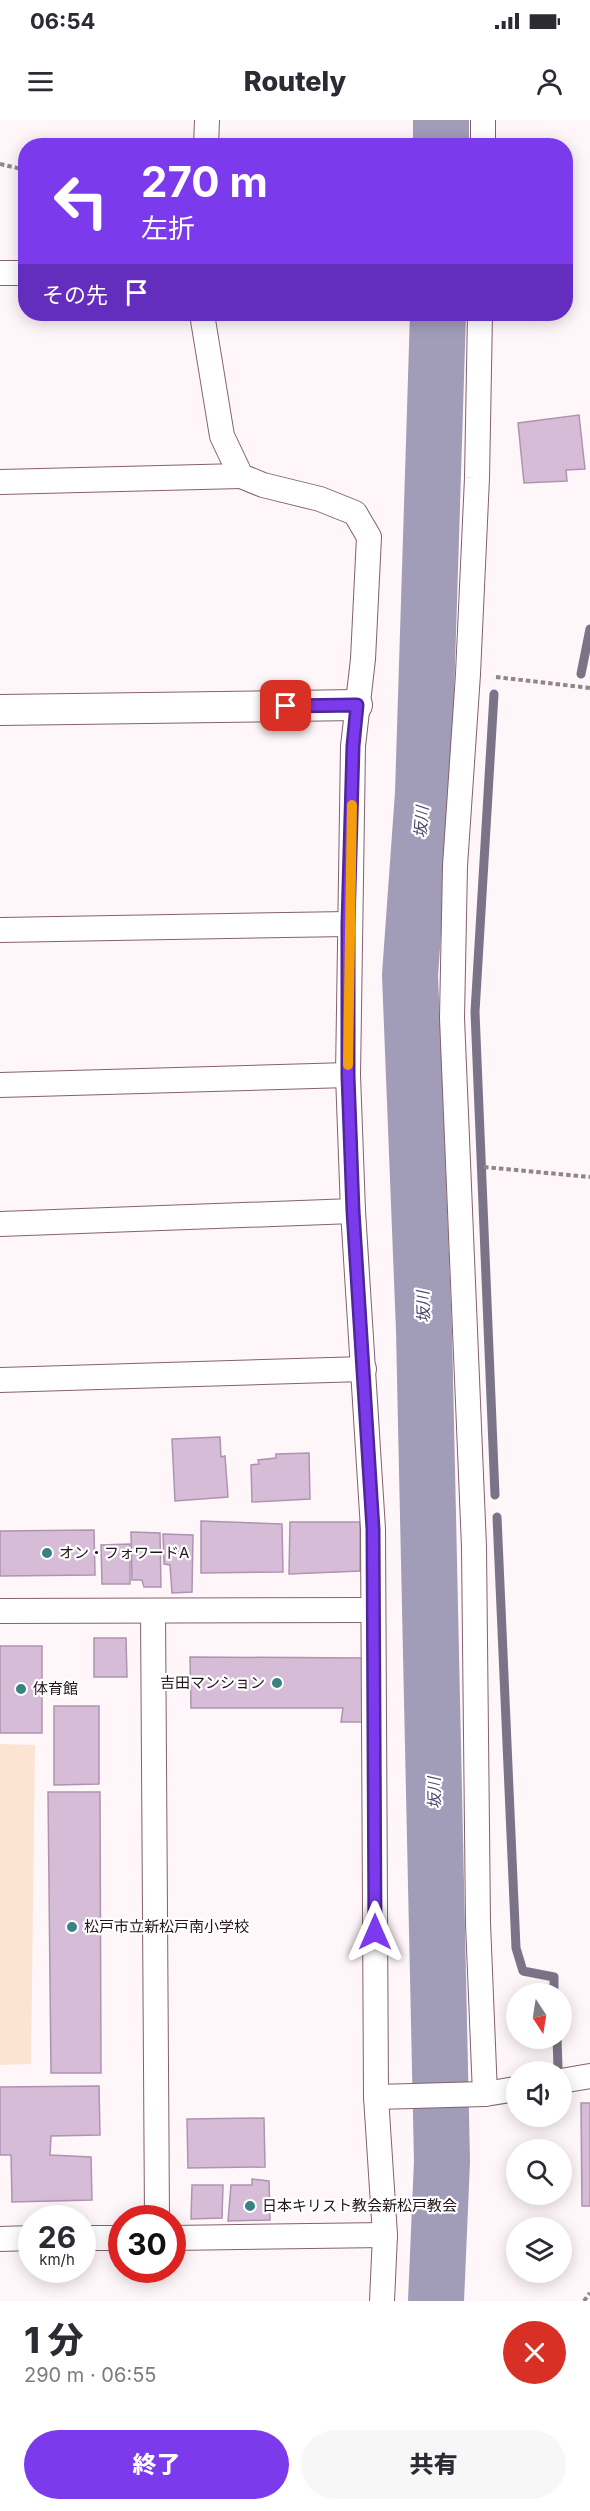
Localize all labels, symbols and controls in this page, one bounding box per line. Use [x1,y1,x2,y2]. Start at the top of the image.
text: 06:54 [30,8,95,34]
icon: menu [24,65,57,98]
text: Routely [244,65,346,98]
icon: person [533,65,566,98]
text: 270 m [141,156,268,207]
icon: left [42,162,120,240]
text: 左折 [141,212,195,245]
icon: arrive [120,276,153,309]
text: その先 [42,282,108,308]
pin [260,680,311,731]
icon: arrive [269,689,302,722]
water label: 坂川 [410,803,432,839]
water label: 坂川 [412,1289,434,1323]
place label: オン・フォワードA [59,1543,189,1562]
marker: オン・フォワードA [40,1546,54,1560]
place label: 吉田マンション [160,1673,265,1692]
marker: 吉田マンション [270,1676,284,1690]
place label: 体育館 [33,1679,78,1698]
marker: 体育館 [14,1682,28,1696]
water label: 坂川 [424,1775,444,1809]
position arrow [343,1900,407,1964]
place label: 松戸市立新松戸南小学校 [84,1917,249,1936]
marker: 松戸市立新松戸南小学校 [65,1920,79,1934]
north arrow [506,1983,572,2049]
map controls [506,1983,572,2283]
button: sound [506,2061,572,2127]
button: search [506,2139,572,2205]
place label: 日本キリスト教会新松戸教会 [262,2196,457,2215]
marker: 日本キリスト教会新松戸教会 [243,2199,257,2213]
speed limit sign: 30 [108,2205,186,2283]
button: layers [506,2217,572,2283]
text: 26 [38,2219,76,2255]
text: km/h [39,2250,75,2269]
text: 1 分 [24,2318,84,2362]
button: close [503,2321,566,2384]
text: 290 m · 06:55 [24,2363,156,2387]
button: 終了 [24,2430,289,2499]
button: 共有 [301,2430,566,2499]

